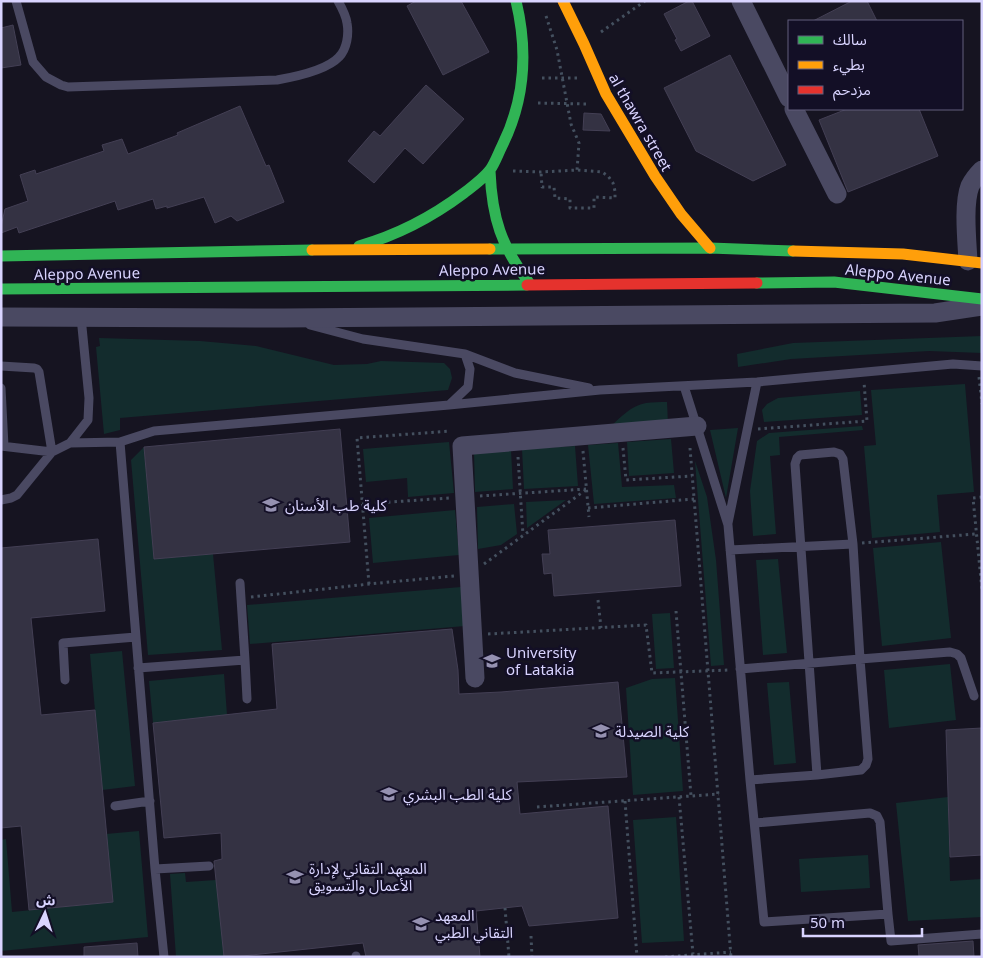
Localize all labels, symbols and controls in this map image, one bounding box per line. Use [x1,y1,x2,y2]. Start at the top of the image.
legend [788,20,963,110]
text: سالك [833,29,867,49]
text: بطيء [833,54,865,76]
street label: al thawra street [605,69,677,175]
text: مزدحم [833,79,871,101]
street label: Aleppo Avenue [439,258,545,280]
street label: Aleppo Avenue [844,259,952,289]
street label: Aleppo Avenue [34,262,140,284]
school or university icon: كلية طب الأسنان [261,495,281,515]
place label: كلية طب الأسنان [285,495,388,515]
place label: University of Latakia [506,642,577,679]
school or university icon: University of Latakia [482,651,502,671]
school or university icon: كلية الصيدلة [591,721,611,741]
place label: كلية الصيدلة [615,721,690,741]
school or university icon: كلية الطب البشري [379,784,399,804]
place label: كلية الطب البشري [403,784,512,806]
place label: المعهد التقاني لإدارة الأعمال والتسويق [309,858,427,896]
school or university icon: المعهد التقاني لإدارة الأعمال والتسويق [285,867,305,887]
north arrow [20,888,70,938]
text: ش [36,889,56,910]
place label: المعهد التقاني الطبي [435,905,513,944]
scale bar [803,906,922,938]
text: 50 m [810,912,845,932]
school or university icon: المعهد التقاني الطبي [411,914,431,934]

